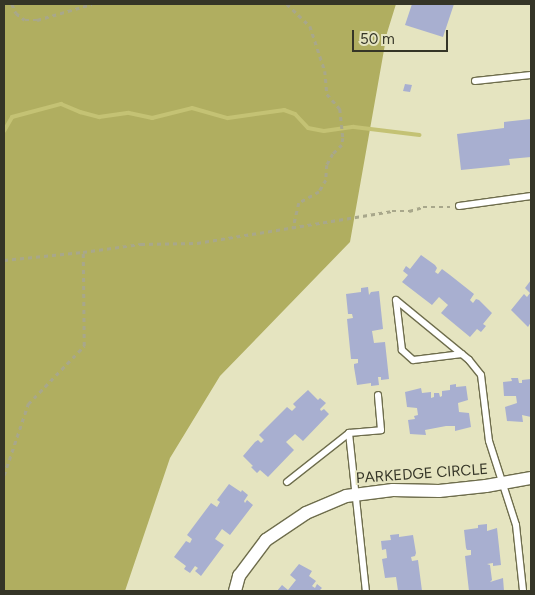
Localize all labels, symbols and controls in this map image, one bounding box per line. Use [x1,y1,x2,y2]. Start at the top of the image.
scale bar [355,20,451,52]
text: 50 m [360,30,395,48]
street label: PARKEDGE CIRCLE [355,460,489,488]

